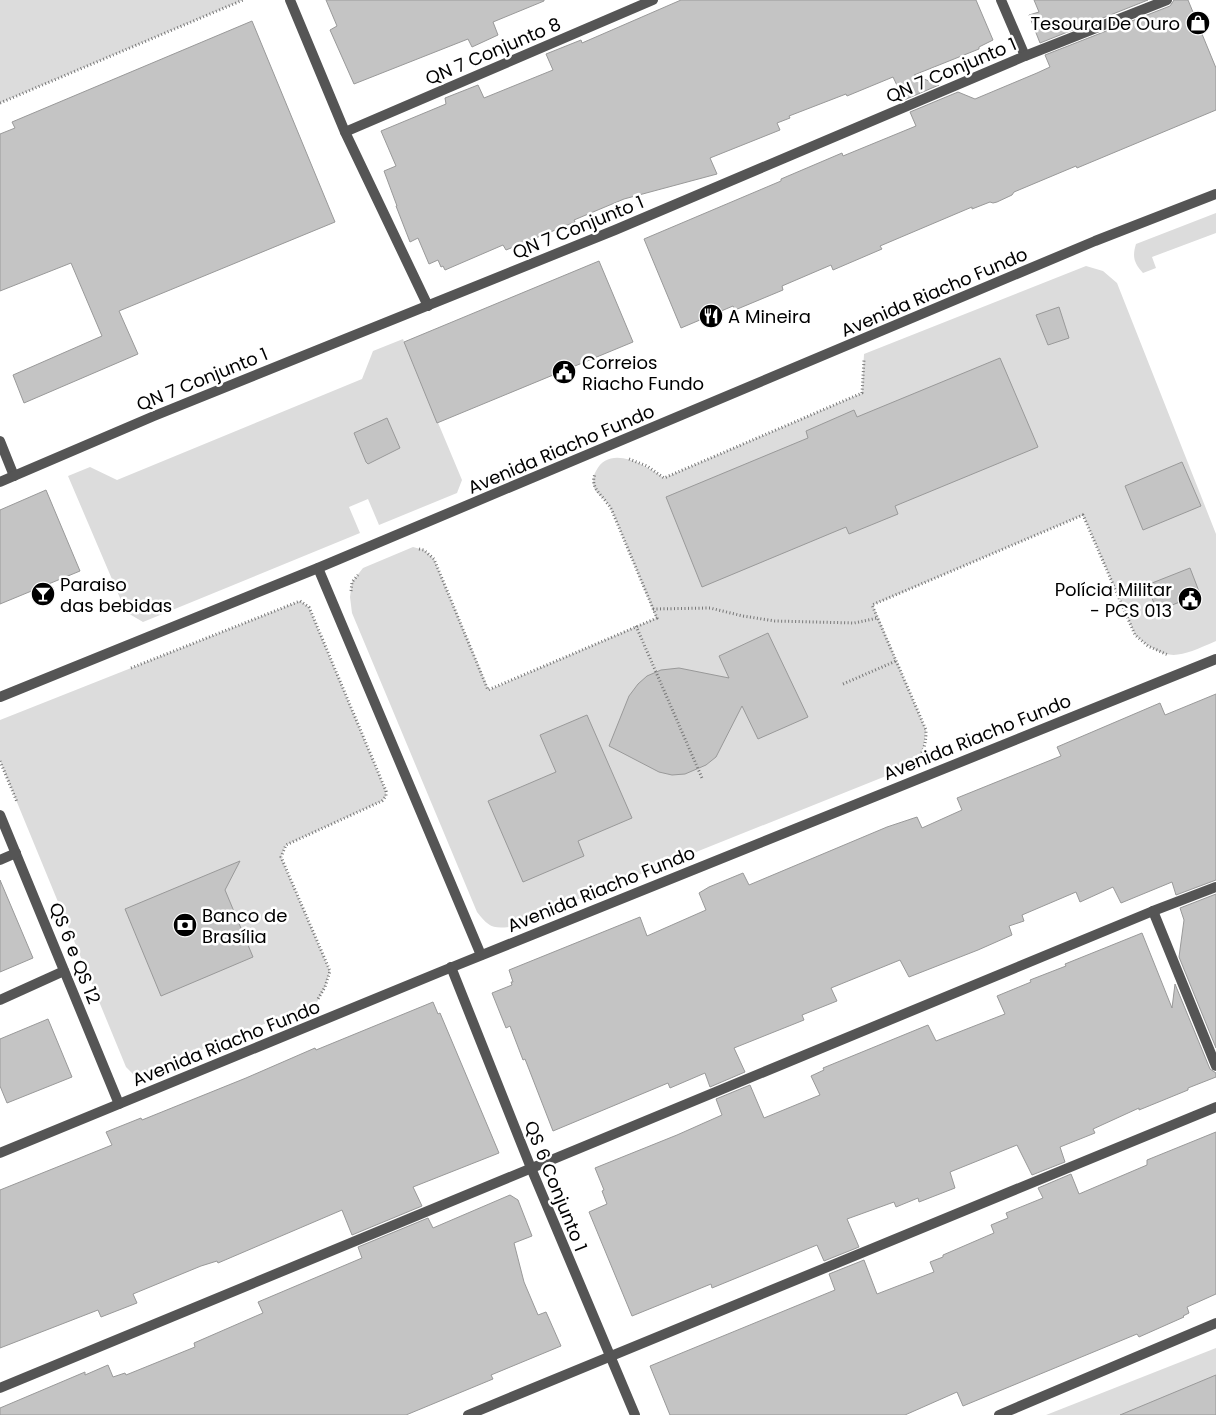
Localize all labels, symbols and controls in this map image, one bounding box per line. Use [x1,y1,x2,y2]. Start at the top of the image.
shop icon: Tesoura De Ouro [1185,10,1211,36]
street label: QN 7 Conjunto 8 [421,11,565,91]
place label: Tesoura De Ouro [1030,11,1180,36]
street label: QN 7 Conjunto 1 [882,31,1020,109]
street label: QN 7 Conjunto 1 [509,189,647,265]
street label: Avenida Riacho Fundo [837,241,1031,343]
restaurant icon: A Mineira [698,303,724,329]
place label: A Mineira [728,304,811,329]
street label: QN 7 Conjunto 1 [133,341,271,417]
place label: Correios Riacho Fundo [582,350,704,396]
public building icon: Correios Riacho Fundo [551,359,577,385]
street label: Avenida Riacho Fundo [464,398,658,500]
place label: Paraiso das bebidas [60,572,172,618]
place label: Polícia Militar - PCS 013 [1055,577,1172,623]
bar icon: Paraiso das bebidas [30,581,56,607]
public building icon: Polícia Militar - PCS 013 [1177,586,1203,612]
street label: Avenida Riacho Fundo [879,688,1075,786]
street label: Avenida Riacho Fundo [503,840,699,938]
street label: QS 6 e QS 12 [43,899,107,1007]
place label: Banco de Brasília [202,903,287,949]
bank icon: Banco de Brasília [172,912,198,938]
street label: Avenida Riacho Fundo [128,994,324,1092]
street label: QS 6 Conjunto 1 [518,1117,594,1255]

